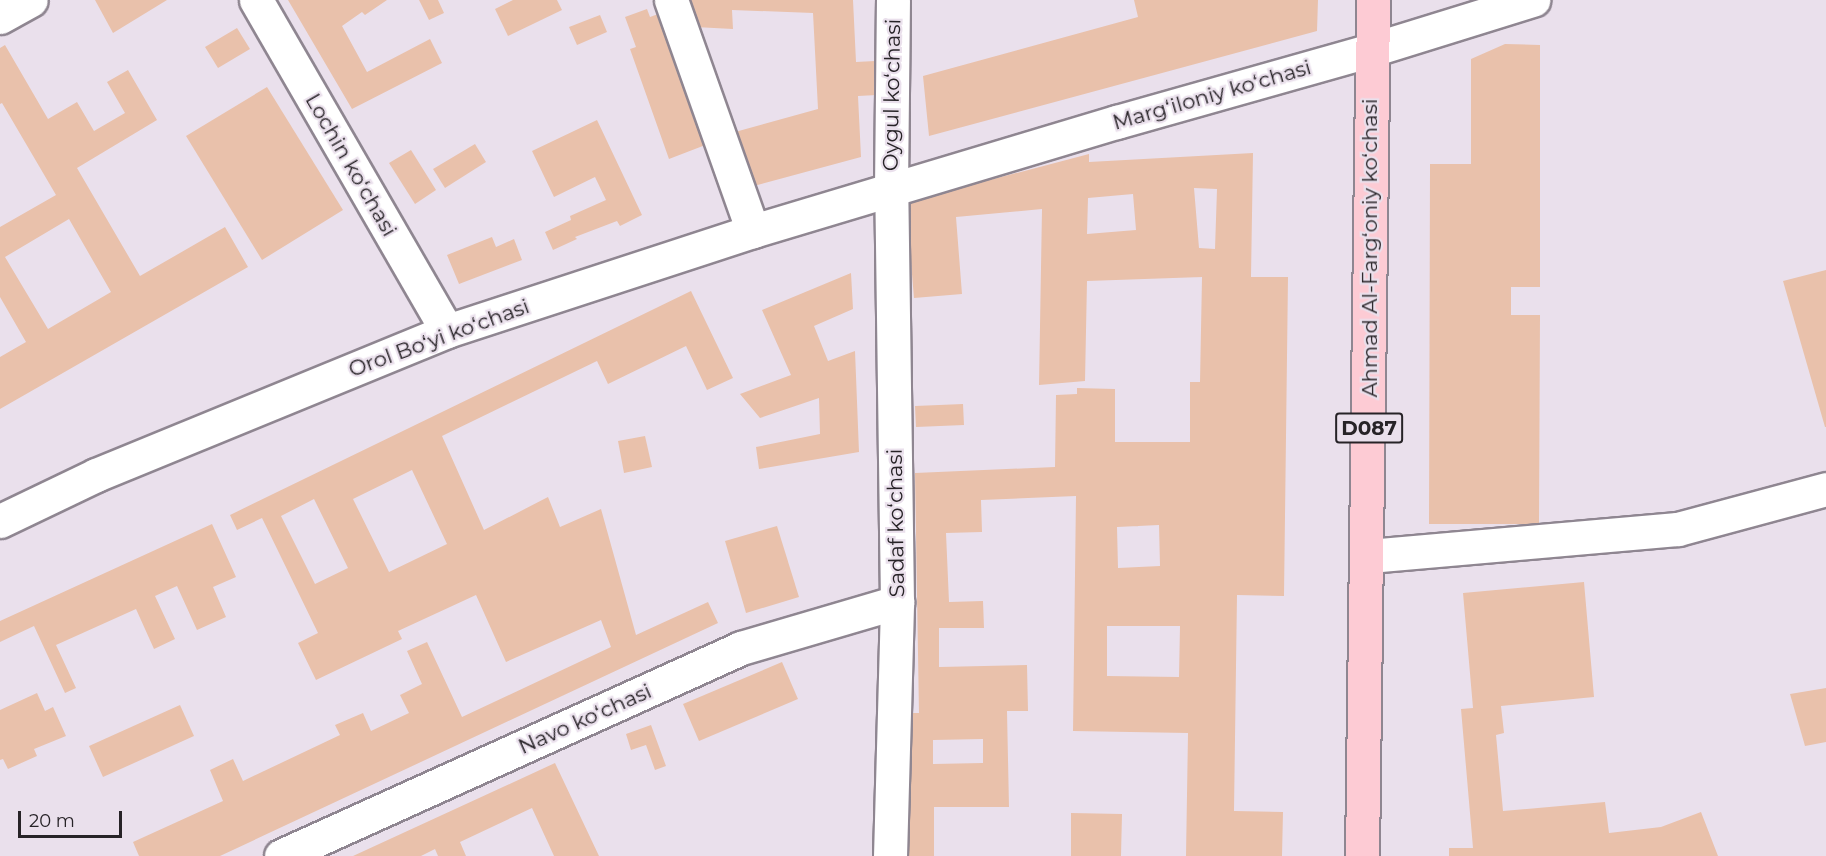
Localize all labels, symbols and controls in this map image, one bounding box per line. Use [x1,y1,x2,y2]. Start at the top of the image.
street label: Oygul koʻchasi [878,19,906,171]
street label: Margʻiloniy koʻchasi [1110,55,1314,135]
street label: Lochin koʻchasi [300,89,402,241]
street label: Ahmad Al-Fargʻoniy koʻchasi [1357,99,1383,397]
street label: Orol Boʻyi koʻchasi [345,294,533,382]
road number: D087 [1334,411,1404,445]
street label: Sadaf koʻchasi [882,449,910,597]
street label: Navo koʻchasi [515,678,655,760]
scale bar [21,799,124,837]
text: 20 m [29,810,75,832]

